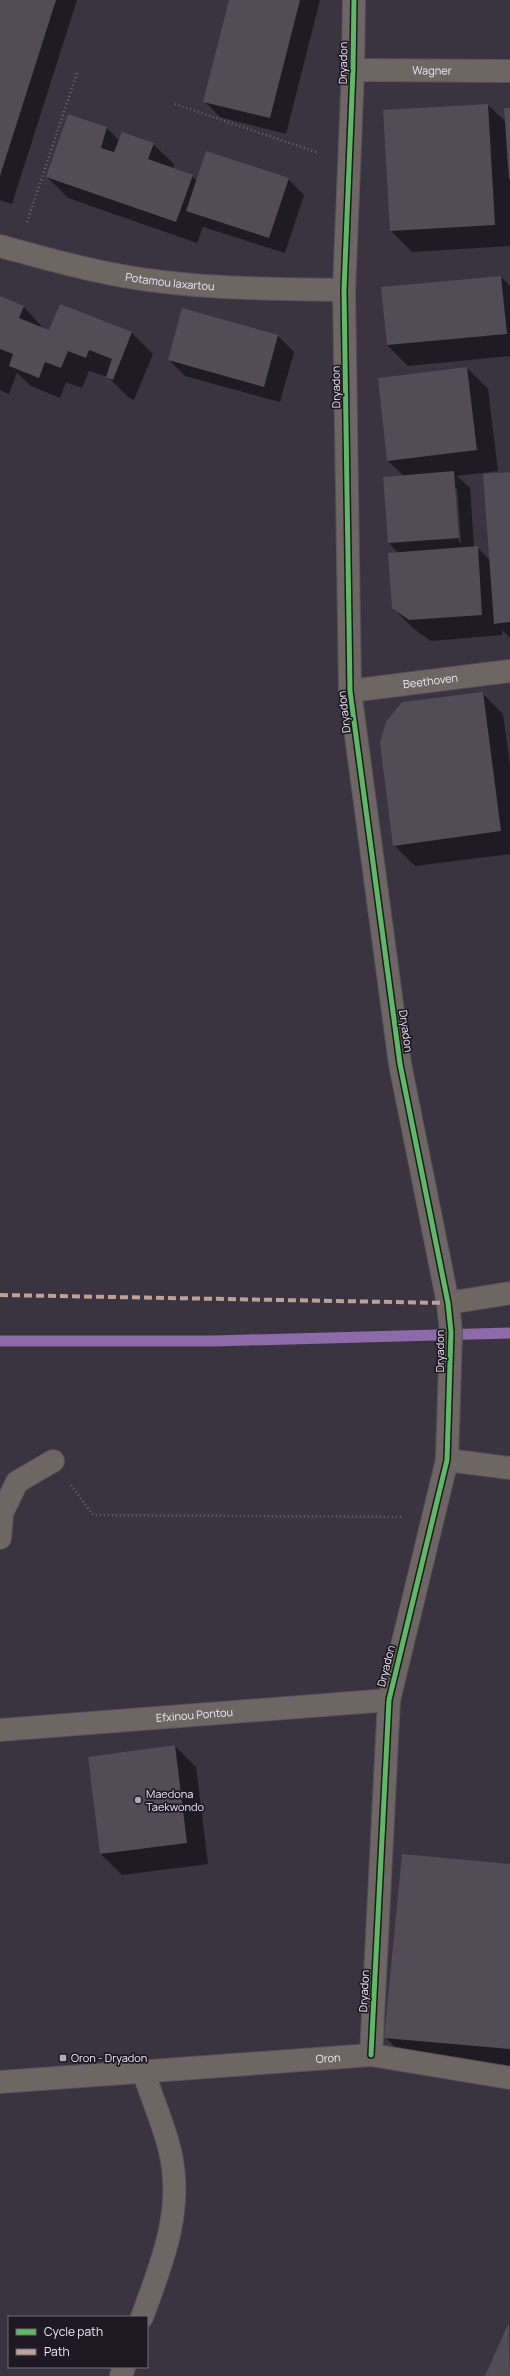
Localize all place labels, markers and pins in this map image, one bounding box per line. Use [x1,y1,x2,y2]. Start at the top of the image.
place label: Maedona Taekwondo [146,1786,205,1814]
marker: Maedona Taekwondo [133,1795,143,1805]
place label: Oron - Dryadon [71,2050,147,2065]
marker: Oron - Dryadon [58,2053,68,2063]

